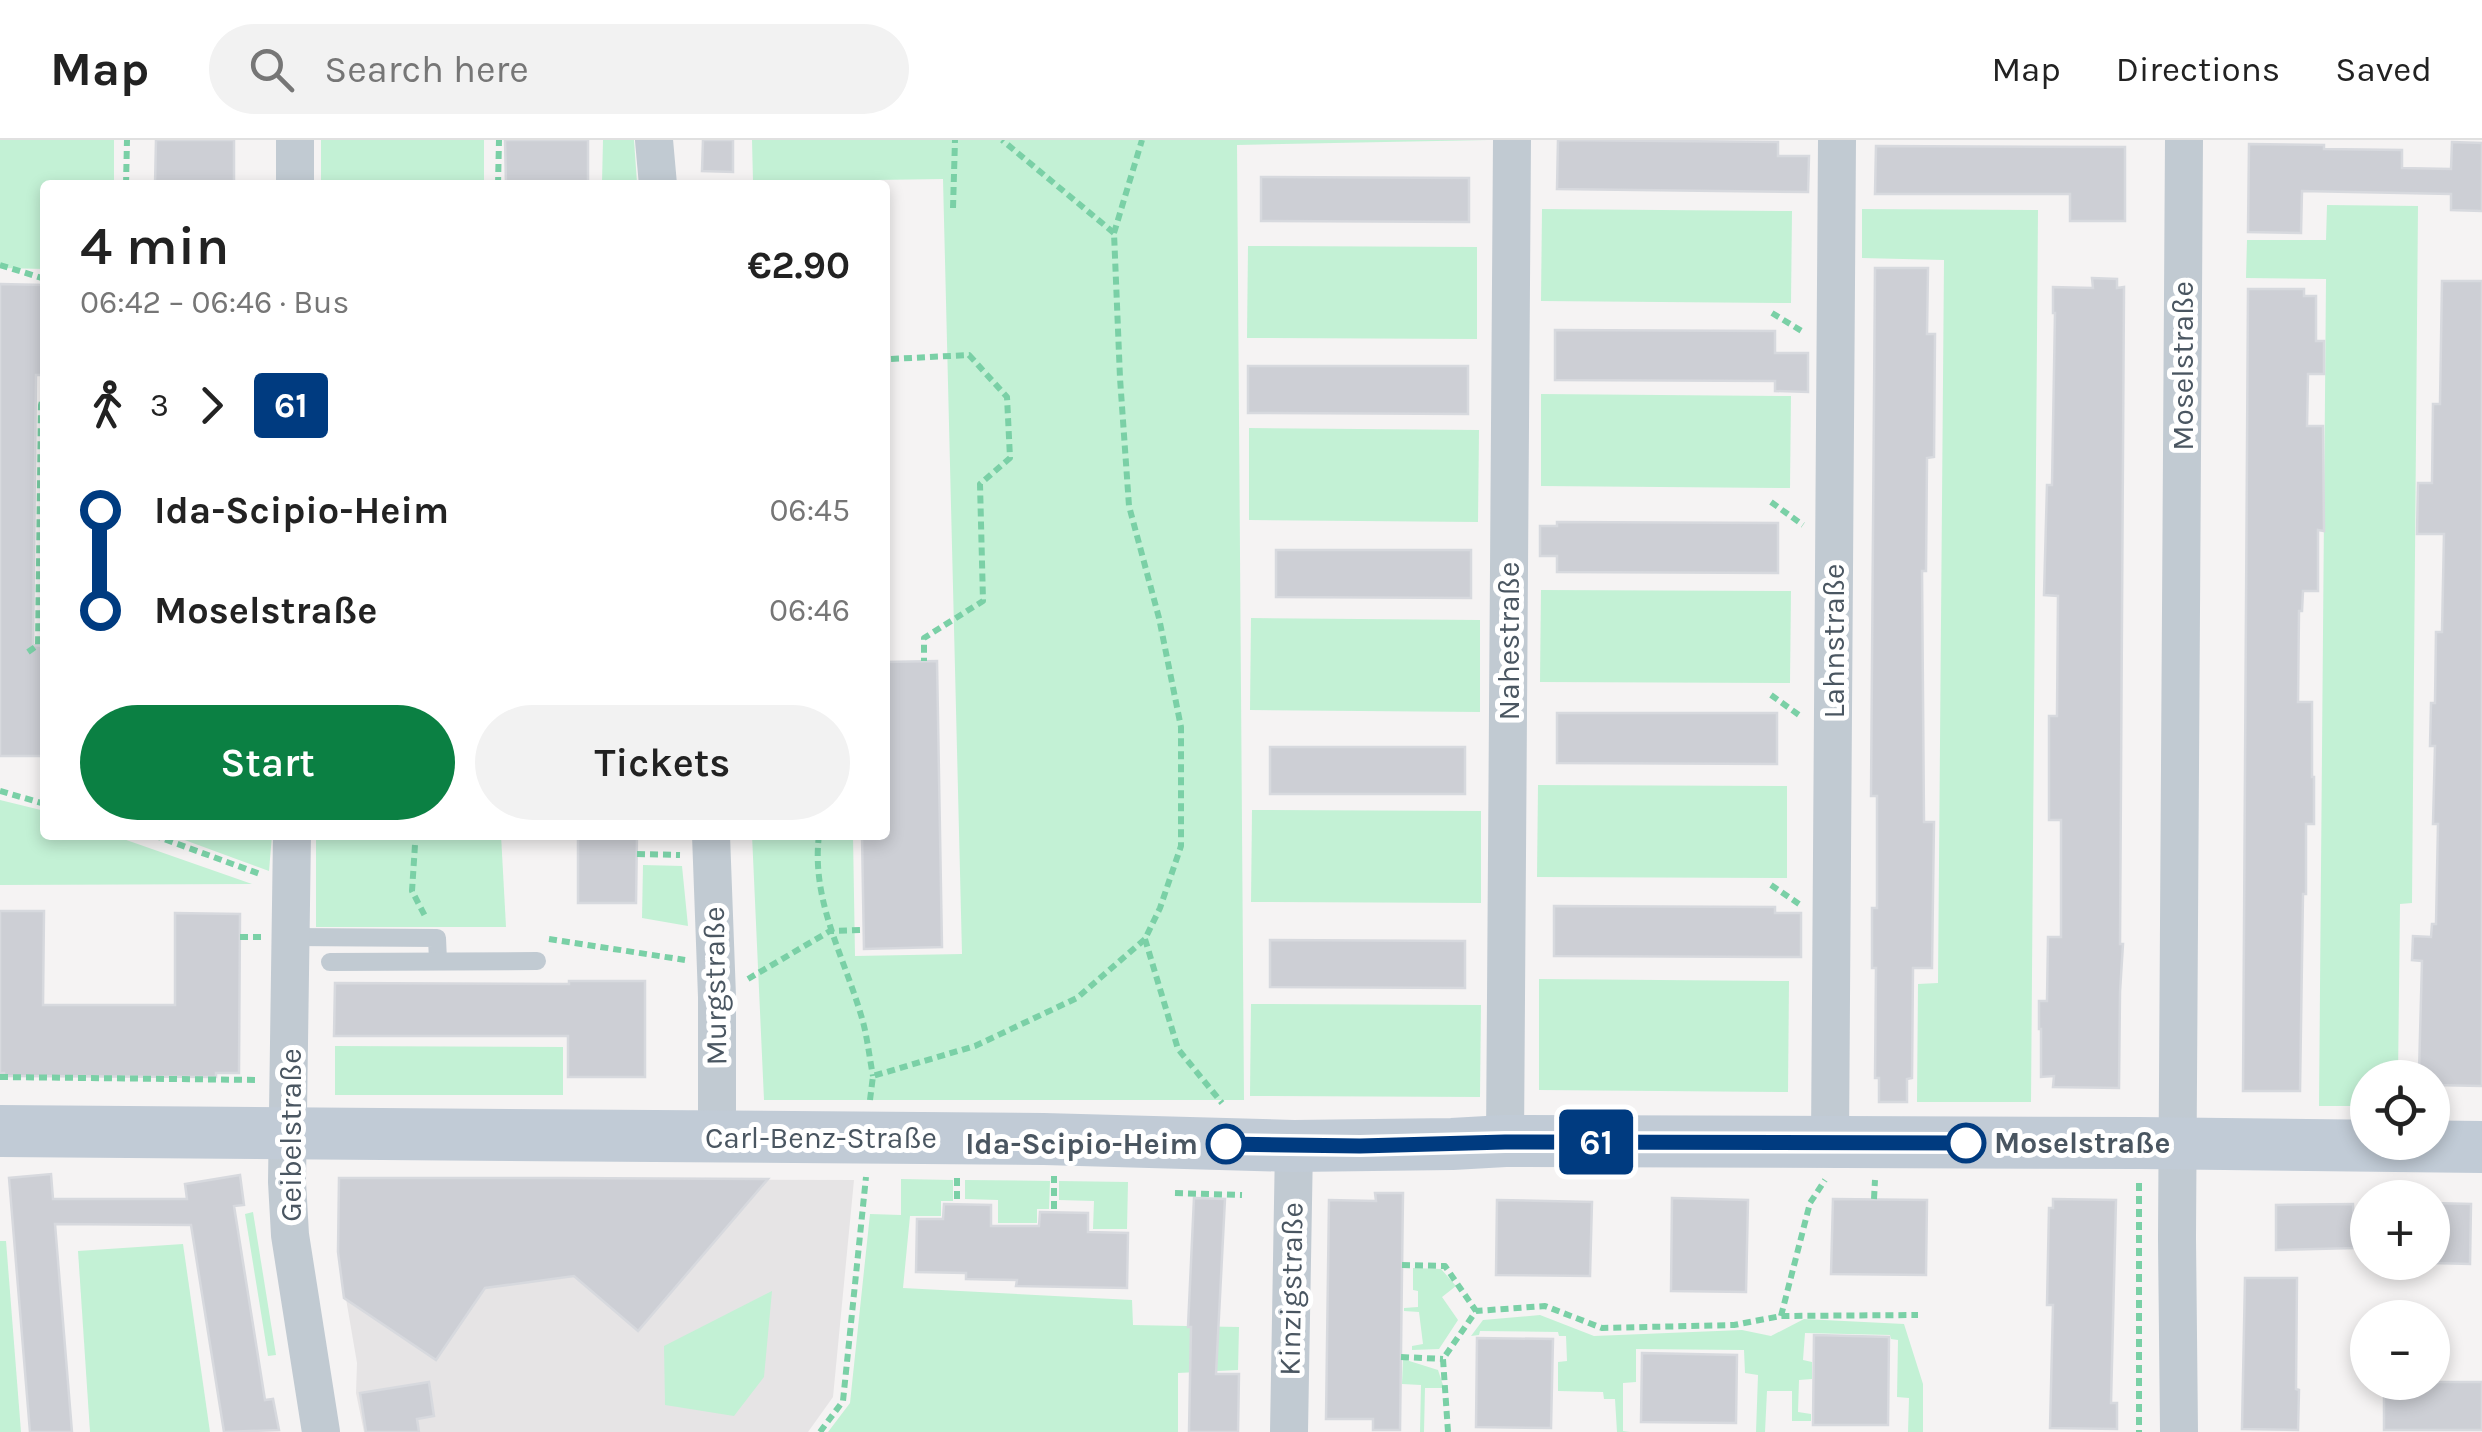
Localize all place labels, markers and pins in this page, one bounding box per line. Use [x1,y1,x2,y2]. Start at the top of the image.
marker: Moselstraße [1947,1124,1985,1162]
marker: Ida-Scipio-Heim [1207,1125,1245,1163]
place label: Moselstraße [1994,1125,2170,1161]
place label: Ida-Scipio-Heim [965,1126,1198,1162]

